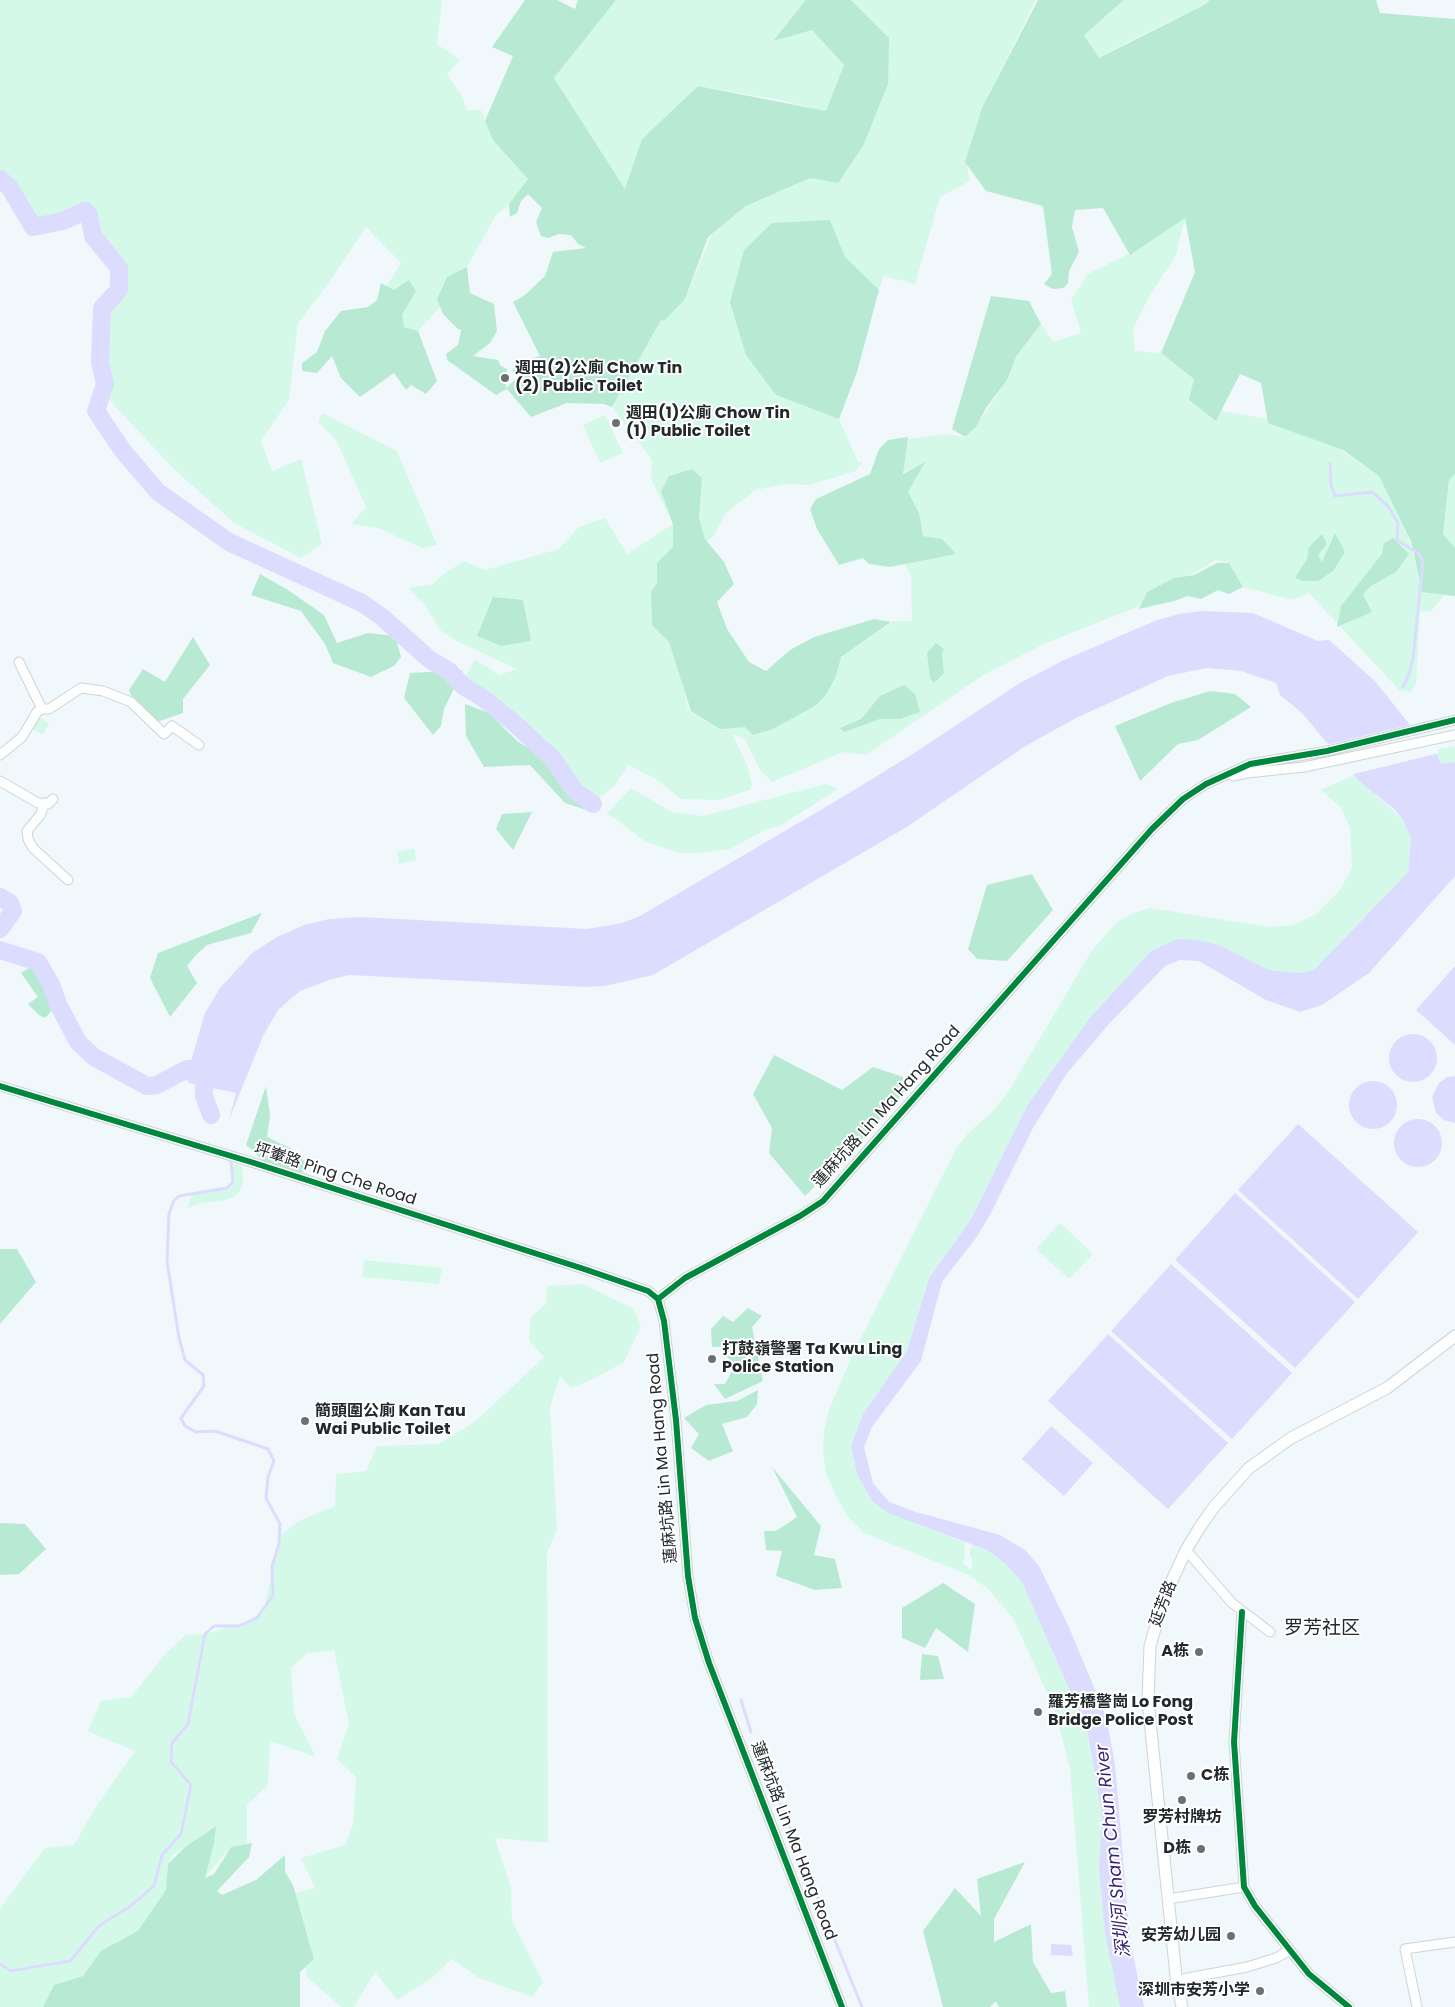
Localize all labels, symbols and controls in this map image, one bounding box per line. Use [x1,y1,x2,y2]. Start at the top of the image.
place label: 週田(2)公廁 Chow Tin (2) Public Toilet [515,359,682,397]
marker: 週田(2)公廁 Chow Tin (2) Public Toilet [499,372,511,384]
place label: 週田(1)公廁 Chow Tin (1) Public Toilet [626,404,790,442]
marker: 週田(1)公廁 Chow Tin (1) Public Toilet [610,417,622,429]
street label: 蓮麻坑路 Lin Ma Hang Road [809,1022,965,1192]
street label: 坪輋路 Ping Che Road [252,1140,418,1210]
place label: 打鼓嶺警署 Ta Kwu Ling Police Station [722,1340,902,1378]
street label: 蓮麻坑路 Lin Ma Hang Road [644,1352,682,1564]
marker: 打鼓嶺警署 Ta Kwu Ling Police Station [706,1353,718,1365]
place label: 簡頭圍公廁 Kan Tau Wai Public Toilet [315,1402,466,1440]
marker: 簡頭圍公廁 Kan Tau Wai Public Toilet [299,1415,311,1427]
street label: 延芳路 [1146,1578,1182,1630]
district label: 罗芳社区 [1284,1618,1360,1640]
place label: A栋 [1161,1642,1189,1662]
marker: A栋 [1193,1646,1205,1658]
place label: 羅芳橋警崗 Lo Fong Bridge Police Post [1048,1693,1193,1731]
marker: 羅芳橋警崗 Lo Fong Bridge Police Post [1032,1706,1044,1718]
street label: 蓮麻坑路 Lin Ma Hang Road [746,1739,840,1943]
water label: 深圳河 Sham Chun River [1092,1743,1136,1959]
place label: C栋 [1201,1766,1229,1786]
marker: C栋 [1185,1770,1197,1782]
marker: 罗芳村牌坊 [1176,1794,1188,1806]
place label: 罗芳村牌坊 [1142,1808,1222,1828]
place label: D栋 [1163,1839,1191,1859]
marker: D栋 [1195,1843,1207,1855]
place label: 安芳幼儿园 [1141,1926,1221,1946]
marker: 安芳幼儿园 [1225,1930,1237,1942]
place label: 深圳市安芳小学 [1138,1981,1250,2001]
marker: 深圳市安芳小学 [1254,1985,1266,1997]

